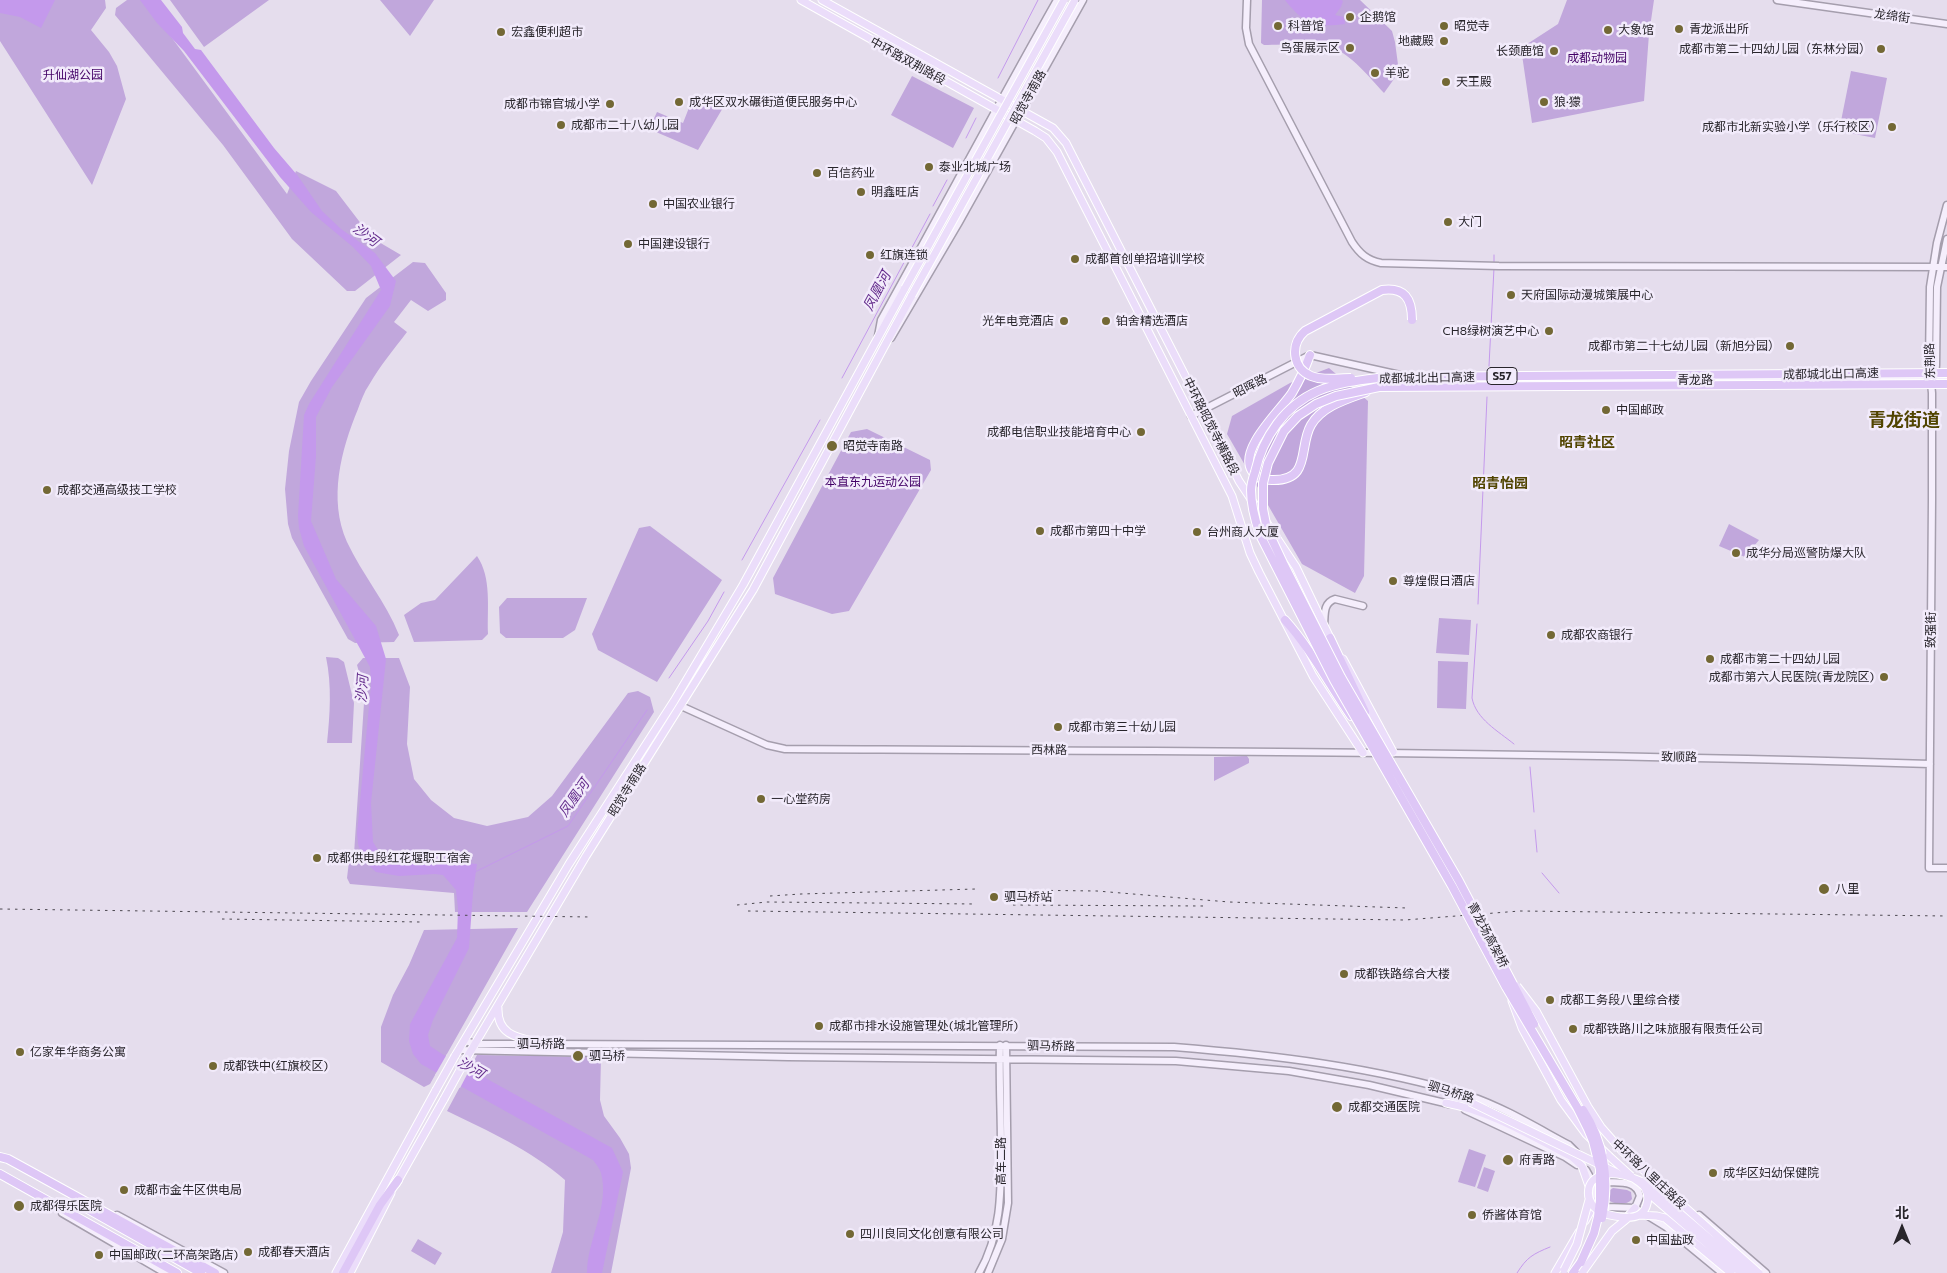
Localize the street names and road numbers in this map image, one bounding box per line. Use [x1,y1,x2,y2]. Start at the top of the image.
street label: 龙绵街 [1873,6,1911,26]
street label: 中环路双荆路段 [868,34,948,88]
street label: 昭觉寺南路 [1007,67,1049,127]
street label: 东荆路 [1922,343,1938,379]
street label: 成都城北出口高速 [1783,366,1879,382]
road number: S57 [1487,368,1517,384]
street label: 成都城北出口高速 [1379,370,1475,386]
street label: 昭晖路 [1231,371,1269,401]
street label: 青龙路 [1677,373,1713,387]
street label: 中环路昭觉寺横路段 [1180,375,1242,477]
street label: 致强街 [1924,612,1938,648]
street label: 西林路 [1031,742,1067,758]
street label: 致顺路 [1661,749,1697,765]
street label: 昭觉寺南路 [605,761,649,819]
street label: 青龙场高架桥 [1465,900,1511,970]
street label: 驷马桥路 [517,1037,565,1051]
street label: 驷马桥路 [1027,1038,1075,1054]
street label: 驷马桥路 [1426,1078,1476,1106]
street label: 中环路八里庄路段 [1609,1136,1689,1212]
street label: 高车二路 [994,1137,1008,1185]

